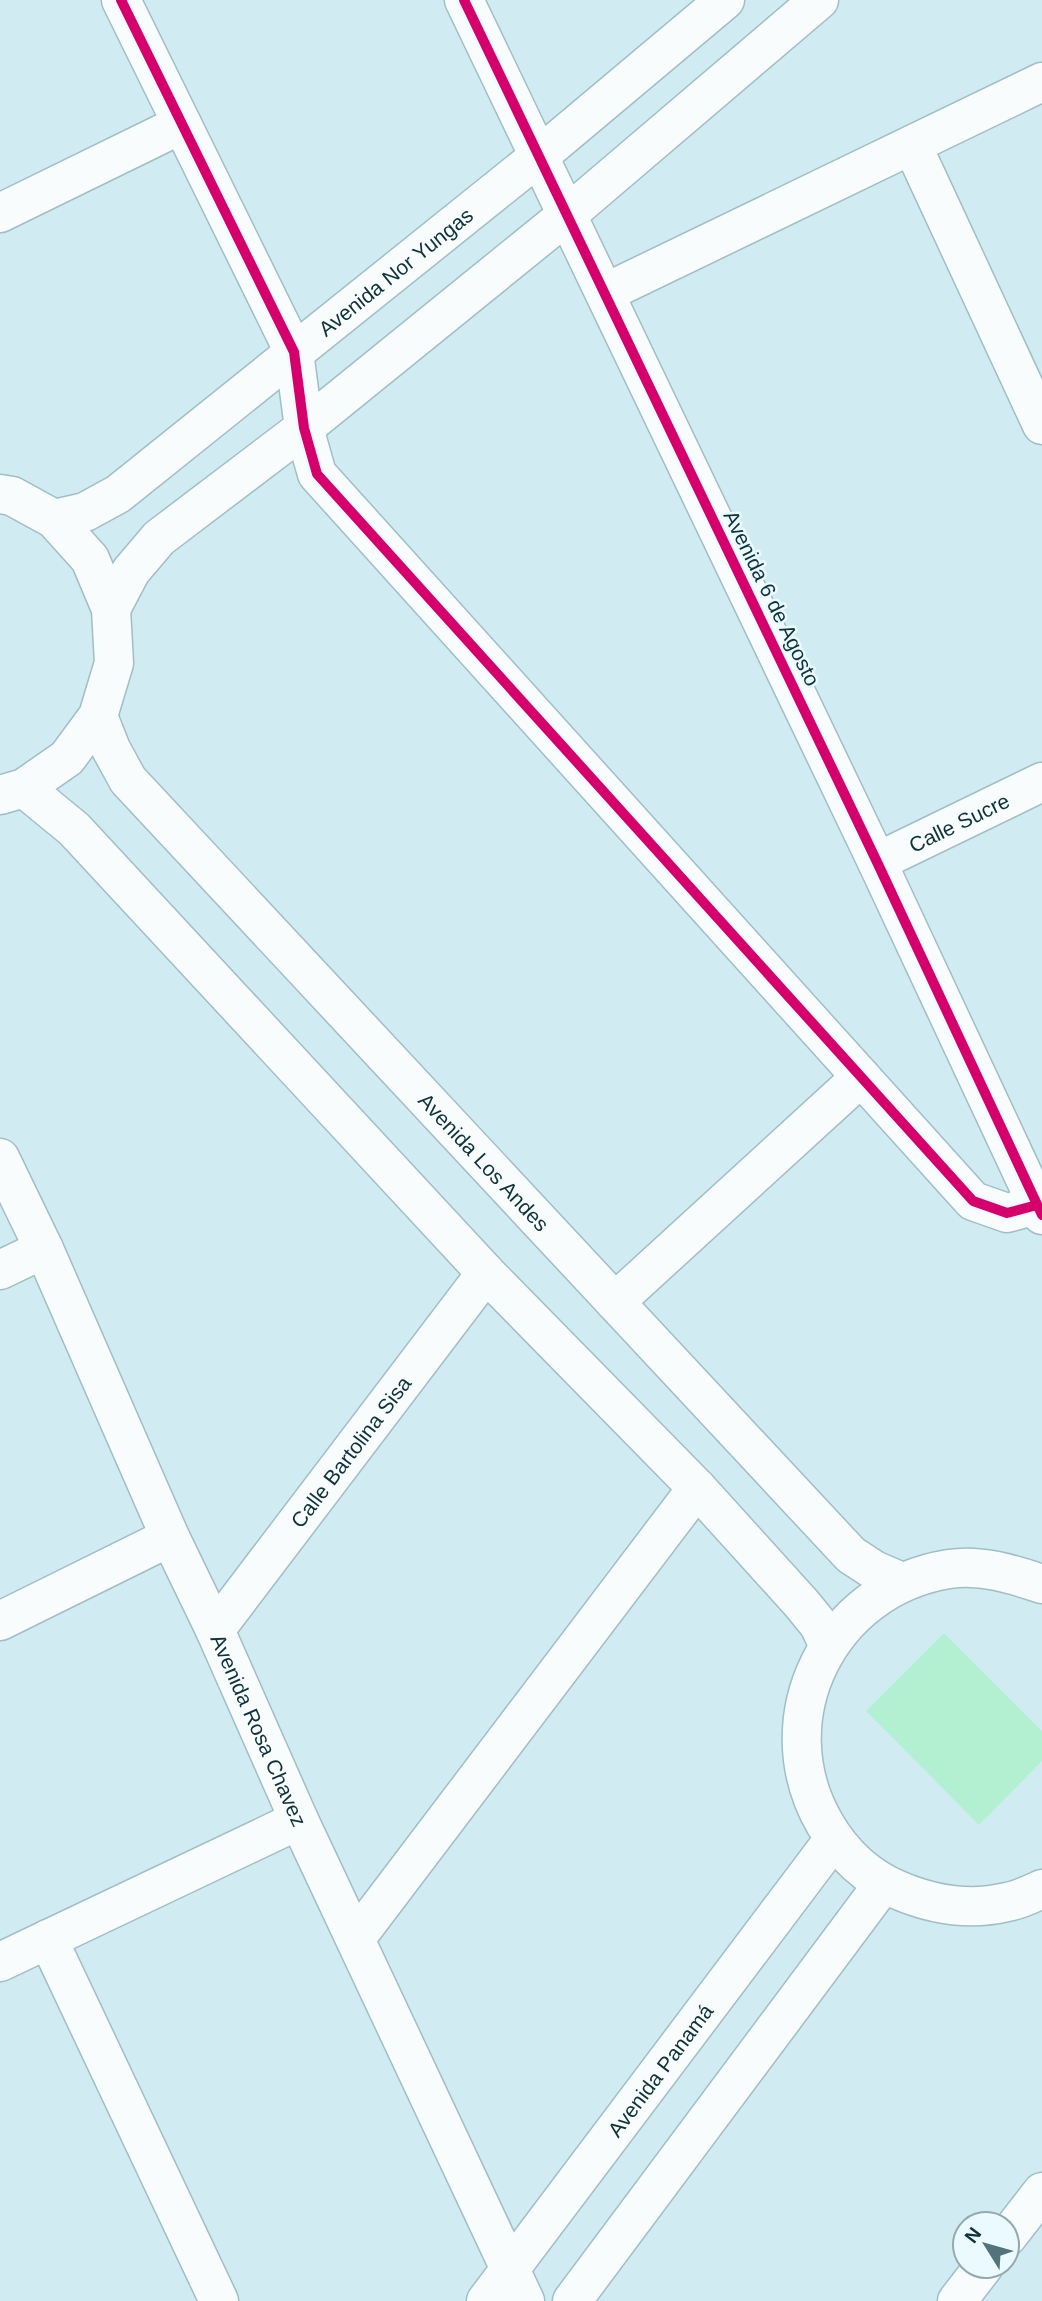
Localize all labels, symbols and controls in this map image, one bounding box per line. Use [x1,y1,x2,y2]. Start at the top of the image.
street label: Avenida Nor Yungas [314,203,477,340]
street label: Avenida 6 de Agosto [720,507,824,689]
street label: Calle Sucre [905,788,1013,856]
street label: Avenida Los Andes [415,1088,554,1235]
street label: Calle Bartolina Sisa [286,1371,415,1532]
street label: Avenida Rosa Chavez [207,1630,312,1830]
street label: Avenida Panamá [603,1999,717,2141]
north arrow [951,2210,1021,2280]
text: N [960,2223,985,2247]

